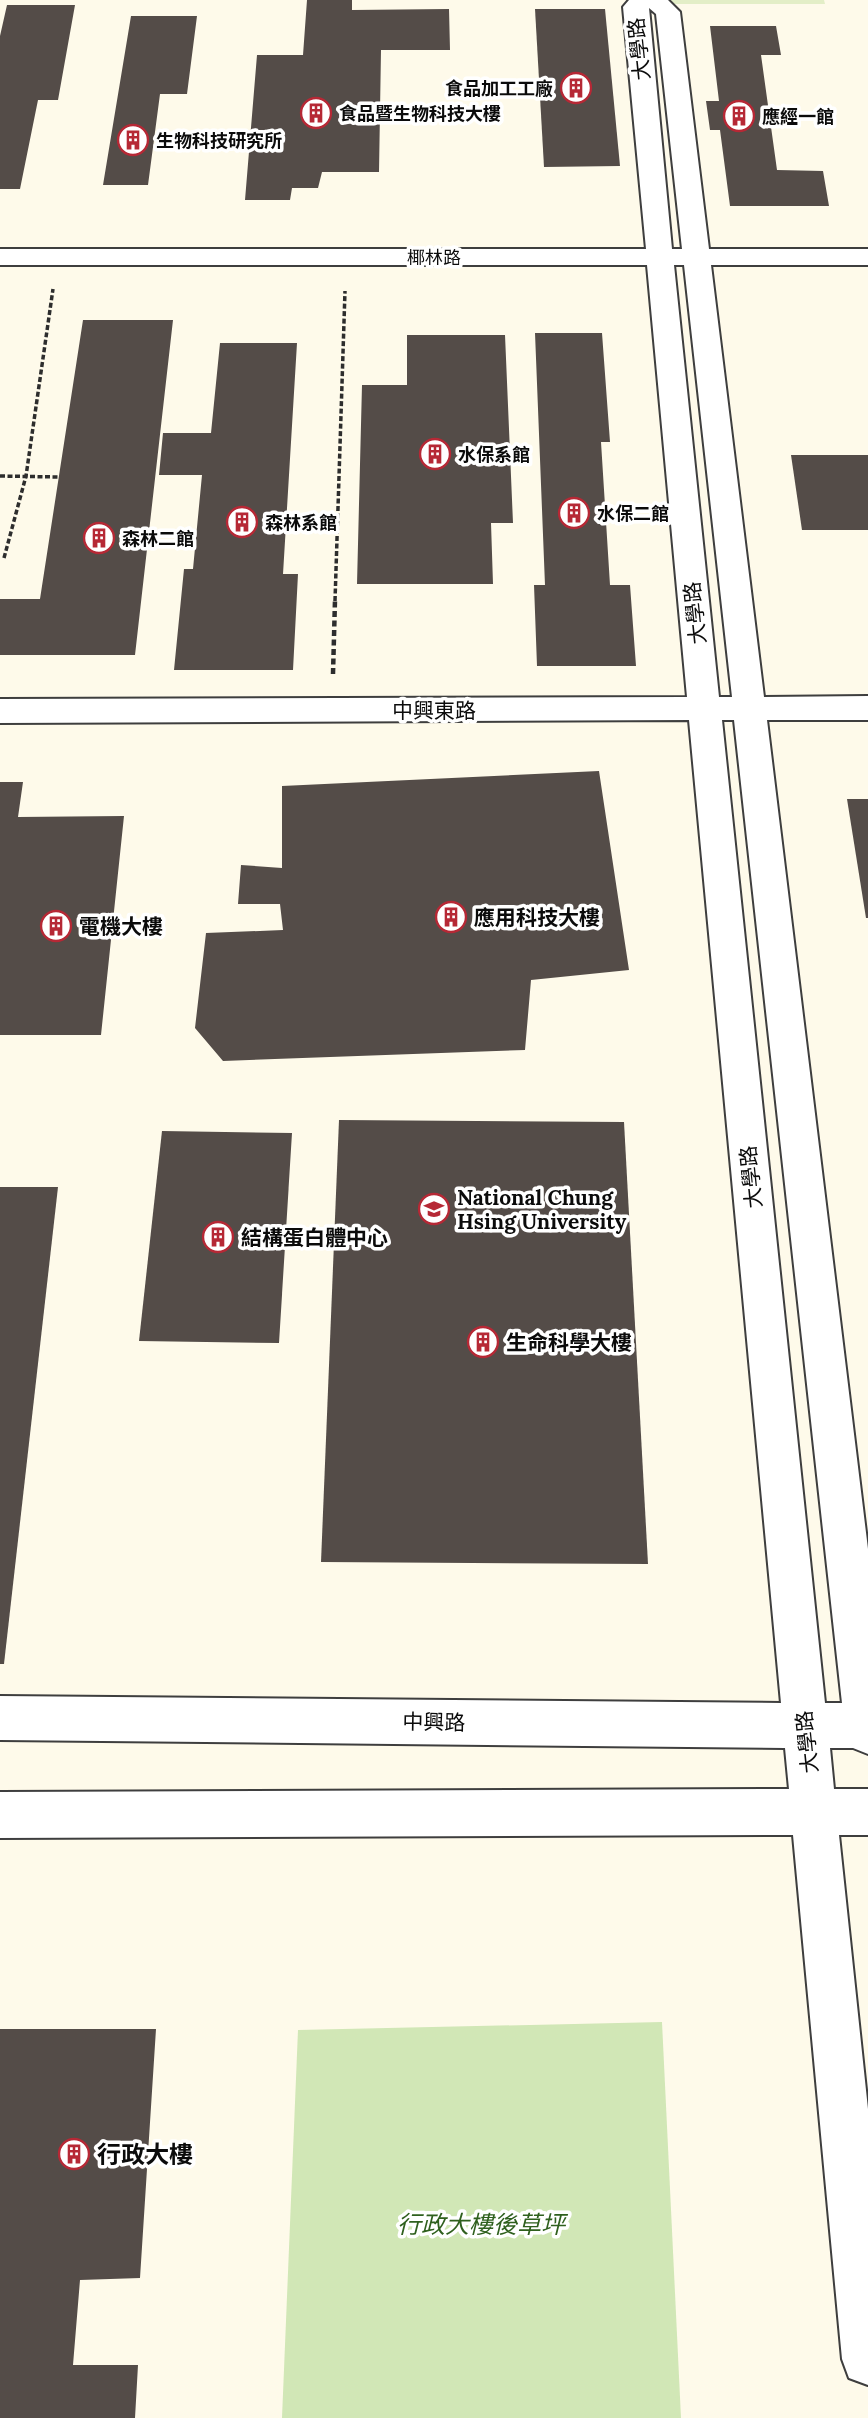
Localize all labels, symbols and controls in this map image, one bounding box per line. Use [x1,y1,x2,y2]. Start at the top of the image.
street label: 大學路 [622,16,656,82]
building icon: 食品加工工廠 [559,71,593,105]
place label: 食品加工工廠 [445,77,553,100]
building icon: 食品暨生物科技大樓 [299,96,333,130]
building icon: 應經一館 [722,99,756,133]
place label: 食品暨生物科技大樓 [339,102,501,125]
place label: 應經一館 [762,105,834,128]
building icon: 生物科技研究所 [116,123,150,157]
place label: 生物科技研究所 [156,129,282,152]
street label: 椰林路 [407,246,461,269]
building icon: 水保系館 [418,437,452,471]
place label: 水保系館 [458,443,530,466]
building icon: 水保二館 [557,496,591,530]
place label: 水保二館 [597,502,669,525]
building icon: 森林系館 [225,505,259,539]
place label: 森林系館 [265,511,337,534]
building icon: 森林二館 [82,521,116,555]
place label: 森林二館 [122,527,194,550]
street label: 大學路 [678,580,712,646]
street label: 中興東路 [392,697,476,724]
building icon: 應用科技大樓 [434,900,468,934]
place label: 應用科技大樓 [474,904,600,931]
building icon: 電機大樓 [39,909,73,943]
place label: 電機大樓 [79,913,163,940]
street label: 大學路 [734,1144,768,1210]
place label: National Chung Hsing University [457,1184,627,1235]
school or university icon: National Chung Hsing University [417,1192,451,1226]
building icon: 結構蛋白體中心 [201,1220,235,1254]
place label: 結構蛋白體中心 [241,1224,388,1251]
building icon: 生命科學大樓 [466,1325,500,1359]
place label: 生命科學大樓 [506,1329,632,1356]
street label: 中興路 [402,1708,466,1736]
street label: 大學路 [790,1709,824,1775]
building icon: 行政大樓 [57,2137,91,2171]
place label: 行政大樓 [97,2139,193,2170]
park label: 行政大樓後草坪 [397,2209,569,2240]

